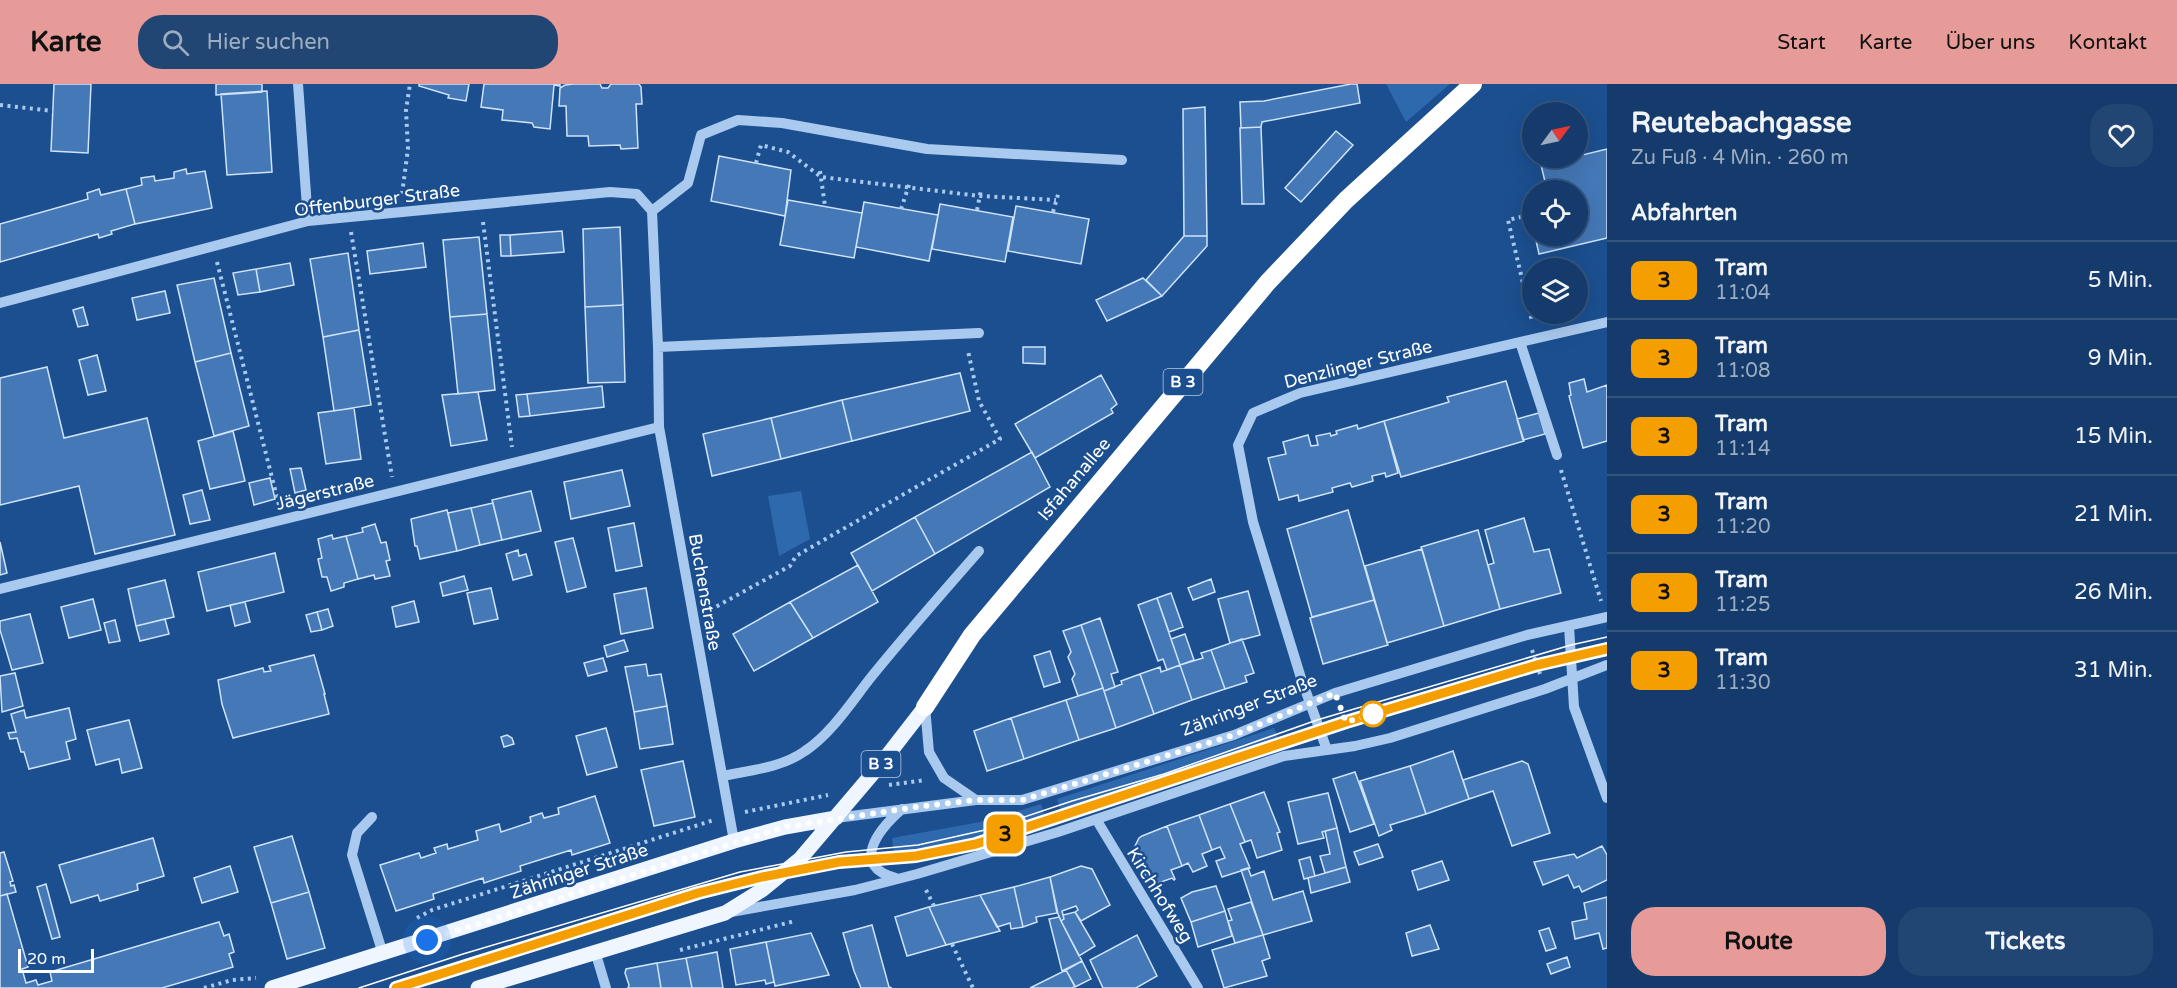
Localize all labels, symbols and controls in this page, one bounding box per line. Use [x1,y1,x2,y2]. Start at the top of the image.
search box [138,15,558,69]
text: Karte [30,25,102,59]
icon: search [159,26,192,59]
text: Hier suchen [207,29,330,55]
text: Start [1777,30,1826,55]
text: Karte [1859,30,1912,55]
text: Über uns [1945,30,2035,55]
text: Kontakt [2068,30,2147,55]
north arrow [1522,102,1588,168]
map controls [1522,102,1588,324]
button: heart [2090,104,2153,167]
text: Reutebachgasse [1631,106,1852,140]
text: Zu Fuß · 4 Min. · 260 m [1631,146,1849,170]
street label: Offenburger Straße [293,179,461,221]
button: locate [1522,180,1588,246]
text: Abfahrten [1631,200,1737,226]
text: Tram [1715,255,1768,281]
button: layers [1522,258,1588,324]
text: 5 Min. [2088,267,2153,293]
text: 3 [1657,268,1671,293]
text: 11:04 [1715,281,1770,305]
text: Tram [1715,333,1768,359]
street label: Denzlinger Straße [1282,335,1434,393]
text: 9 Min. [2088,345,2153,371]
text: 3 [1657,346,1671,371]
text: 11:08 [1715,359,1770,383]
road number: B 3 [1164,369,1202,395]
text: Tram [1715,411,1768,437]
text: 15 Min. [2074,423,2153,449]
text: 3 [1657,424,1671,449]
street label: Isfahanallee [1033,433,1115,525]
text: 11:14 [1715,437,1770,461]
street label: Jägerstraße [274,469,376,515]
text: Tram [1715,489,1768,515]
text: 21 Min. [2074,501,2153,527]
text: 3 [1657,502,1671,527]
text: 11:20 [1715,515,1770,539]
street label: Buchenstraße [684,532,726,652]
text: Tram [1715,567,1768,593]
text: 26 Min. [2074,579,2153,605]
text: 3 [1657,580,1671,605]
text: 11:25 [1715,593,1770,617]
text: Tram [1715,645,1768,671]
text: 31 Min. [2074,657,2153,683]
text: 3 [1657,658,1671,683]
street label: Zähringer Straße [1178,669,1320,741]
text: 11:30 [1715,671,1770,695]
unlabelled marker [1360,701,1386,727]
road number: B 3 [862,751,900,777]
line badge: 3 [986,814,1024,854]
text: 3 [998,822,1012,847]
street label: Zähringer Straße [507,838,651,904]
street label: Kirchhofweg [1122,843,1198,947]
button: Route [1631,907,1886,976]
button: Tickets [1898,907,2153,976]
your location [412,925,442,955]
scale bar [18,946,94,974]
text: 20 m [27,949,66,969]

